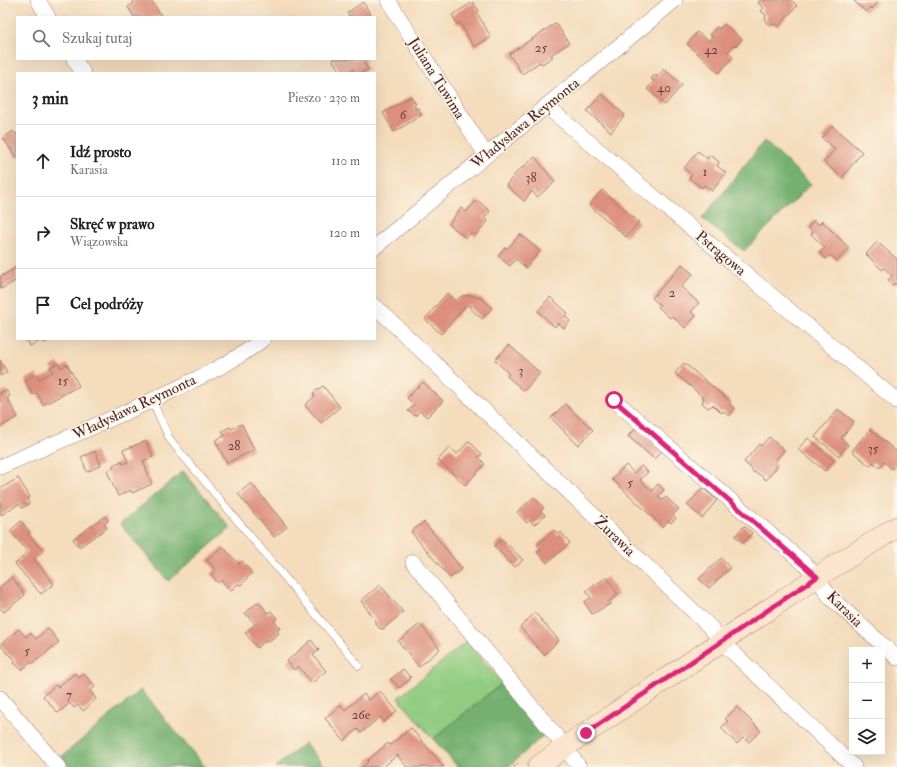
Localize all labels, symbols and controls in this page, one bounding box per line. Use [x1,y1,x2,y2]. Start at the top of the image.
search box [16,16,376,60]
icon: search [30,27,52,49]
text: Szukaj tutaj [62,29,132,48]
street label: Juliana Tuwima [403,33,470,124]
house number: 25 [535,40,547,56]
house number: 42 [704,42,718,58]
street label: Władysława Reymonta [466,73,584,174]
house number: 40 [657,80,671,96]
text: 3 min [32,88,69,109]
text: Pieszo · 230 m [288,90,360,106]
house number: 6 [400,107,408,123]
text: Idź prosto [70,143,131,162]
icon: ahead [32,150,54,172]
text: 110 m [331,153,360,169]
text: Karasia [70,162,108,178]
house number: 1 [703,164,708,180]
house number: 38 [525,170,537,186]
text: Skręć w prawo [70,215,154,234]
icon: right [32,222,54,244]
text: 120 m [329,225,360,241]
street label: Pstrągowa [692,227,750,281]
text: Wiązowska [70,234,128,250]
house number: 2 [669,285,676,301]
icon: arrive [32,294,54,316]
text: Cel podróży [70,295,143,314]
house number: 3 [519,363,524,379]
street label: Władysława Reymonta [69,370,200,445]
house number: 15 [58,373,68,389]
route start [605,391,623,409]
house number: 28 [228,438,240,454]
house number: 35 [868,441,879,457]
house number: 5 [627,475,633,491]
street label: Żurawia [590,511,641,561]
street label: Karasia [822,587,867,632]
house number: 5 [24,643,30,659]
map controls [849,647,885,755]
button: + [849,647,885,683]
button: − [849,683,885,719]
house number: 7 [66,687,72,703]
house number: 26e [352,707,371,723]
button: layers [849,719,885,755]
route end [577,724,595,742]

